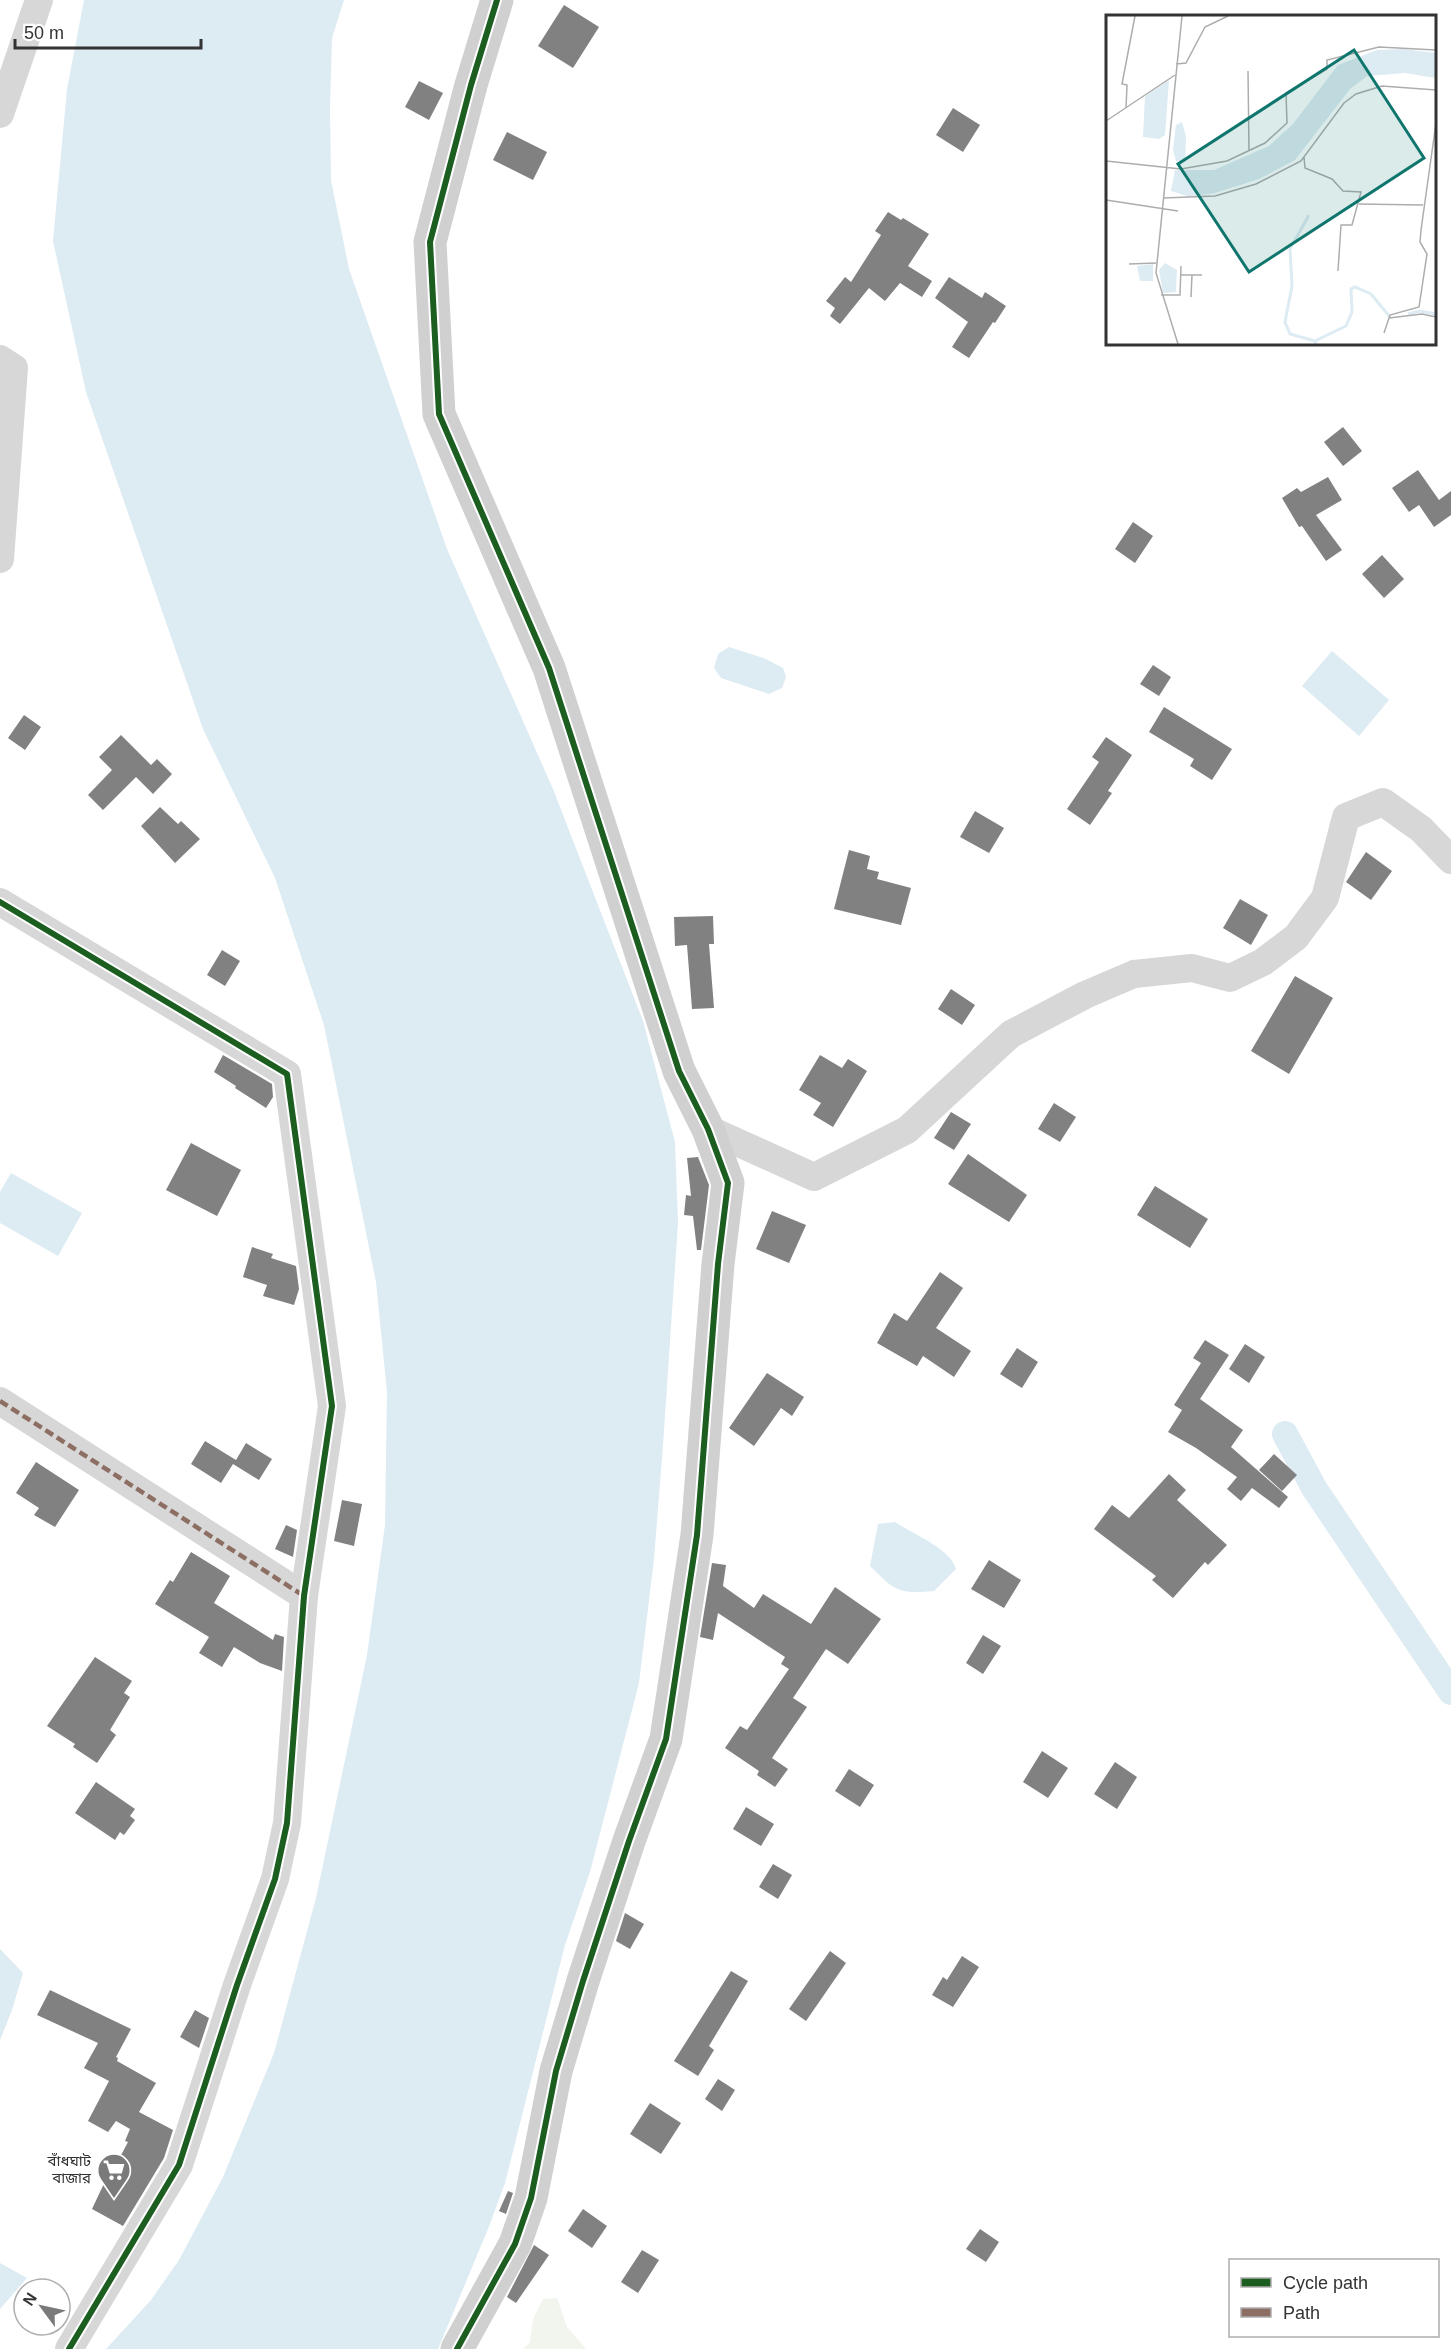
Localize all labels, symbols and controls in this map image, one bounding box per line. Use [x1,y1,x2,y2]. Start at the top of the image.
scale bar [15,12,201,50]
inset map [1106,15,1436,345]
text: 50 m [24,23,64,43]
place label: বাঁধঘাট বাজার [47,2152,92,2186]
supermarket icon: বাঁধঘাট বাজার [96,2152,132,2199]
legend [1229,2259,1439,2337]
text: Cycle path [1283,2273,1368,2293]
north arrow [12,2277,72,2337]
text: N [20,2290,40,2309]
text: Path [1283,2303,1320,2323]

